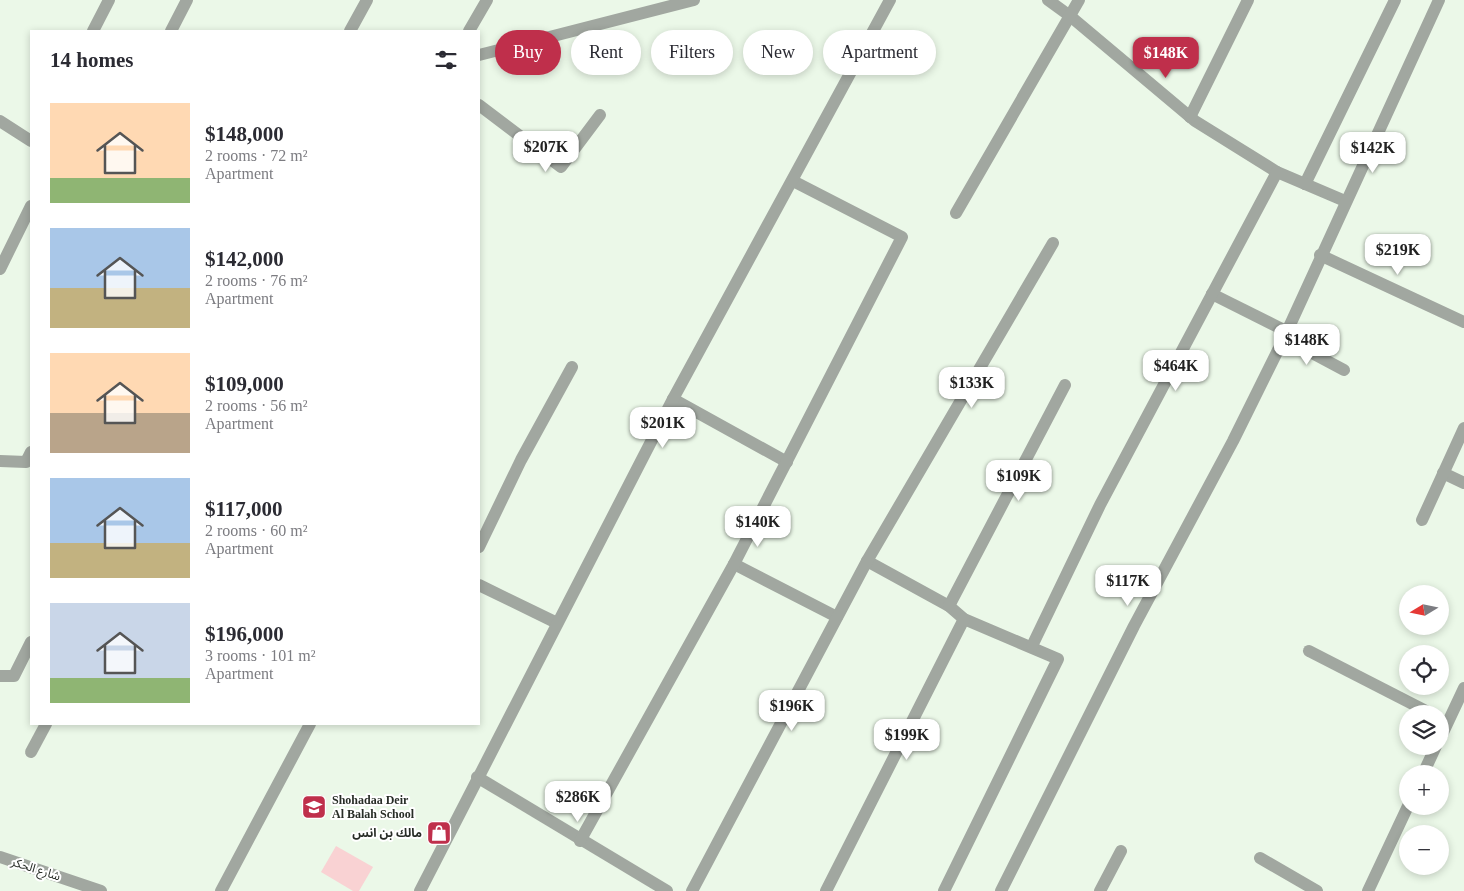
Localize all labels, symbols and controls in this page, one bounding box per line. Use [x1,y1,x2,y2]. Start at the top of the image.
chip: Buy [495,30,561,75]
chip: Rent [571,30,641,75]
chip: Filters [651,30,733,75]
chip: New [743,30,813,75]
chip: Apartment [823,30,936,75]
pin: $148K [1131,36,1201,79]
text: $148K [1144,44,1188,61]
icon: filters [432,46,460,74]
text: 14 homes [50,48,133,72]
text: $148,000 [205,122,284,146]
icon: home [90,123,150,183]
pin: $207K [511,130,581,173]
pin: $142K [1338,132,1408,174]
text: $207K [524,138,568,155]
text: $142K [1351,139,1395,156]
text: 2 rooms · 72 m² [205,147,308,164]
text: Apartment [205,165,273,182]
pin: $219K [1363,234,1433,276]
text: $219K [1376,241,1420,258]
text: $142,000 [205,247,284,271]
icon: home [90,248,150,308]
text: 2 rooms · 76 m² [205,272,308,289]
text: Apartment [205,290,273,307]
pin: $148K [1272,324,1342,366]
text: $148K [1285,331,1329,348]
pin: $464K [1141,350,1211,392]
text: $464K [1154,357,1198,374]
pin: $133K [937,366,1007,409]
text: $109,000 [205,372,284,396]
icon: home [90,373,150,433]
text: $133K [950,374,994,391]
text: 2 rooms · 56 m² [205,397,308,414]
pin: $201K [628,406,698,449]
text: $201K [641,414,685,431]
text: Apartment [205,415,273,432]
pin: $109K [984,460,1054,502]
text: $109K [997,467,1041,484]
text: $117,000 [205,497,283,521]
icon: home [90,498,150,558]
pin: $140K [723,506,793,548]
text: $140K [736,513,780,530]
text: 2 rooms · 60 m² [205,522,308,539]
text: Apartment [205,540,273,557]
pin: $117K [1093,564,1163,607]
text: $117K [1106,572,1150,589]
north arrow [1399,585,1449,635]
map controls [1399,585,1449,875]
text: $196,000 [205,622,284,646]
icon: home [90,623,150,683]
button: locate [1399,645,1449,695]
text: 3 rooms · 101 m² [205,647,316,664]
text: Apartment [205,665,273,682]
pin: $196K [757,690,827,732]
text: $196K [770,697,814,714]
button: layers [1399,705,1449,755]
pin: $199K [872,718,942,761]
text: $199K [885,726,929,743]
button: + [1399,765,1449,815]
pin: $286K [543,780,613,823]
text: $286K [556,788,600,805]
place label: Shohadaa Deir Al Balah School [332,793,415,821]
school or university icon: Shohadaa Deir Al Balah School [301,794,327,820]
shop icon: مالك بن انس [426,820,452,846]
button: − [1399,825,1449,875]
place label: مالك بن انس [352,826,422,840]
street label: شارع الحكر [8,854,62,885]

